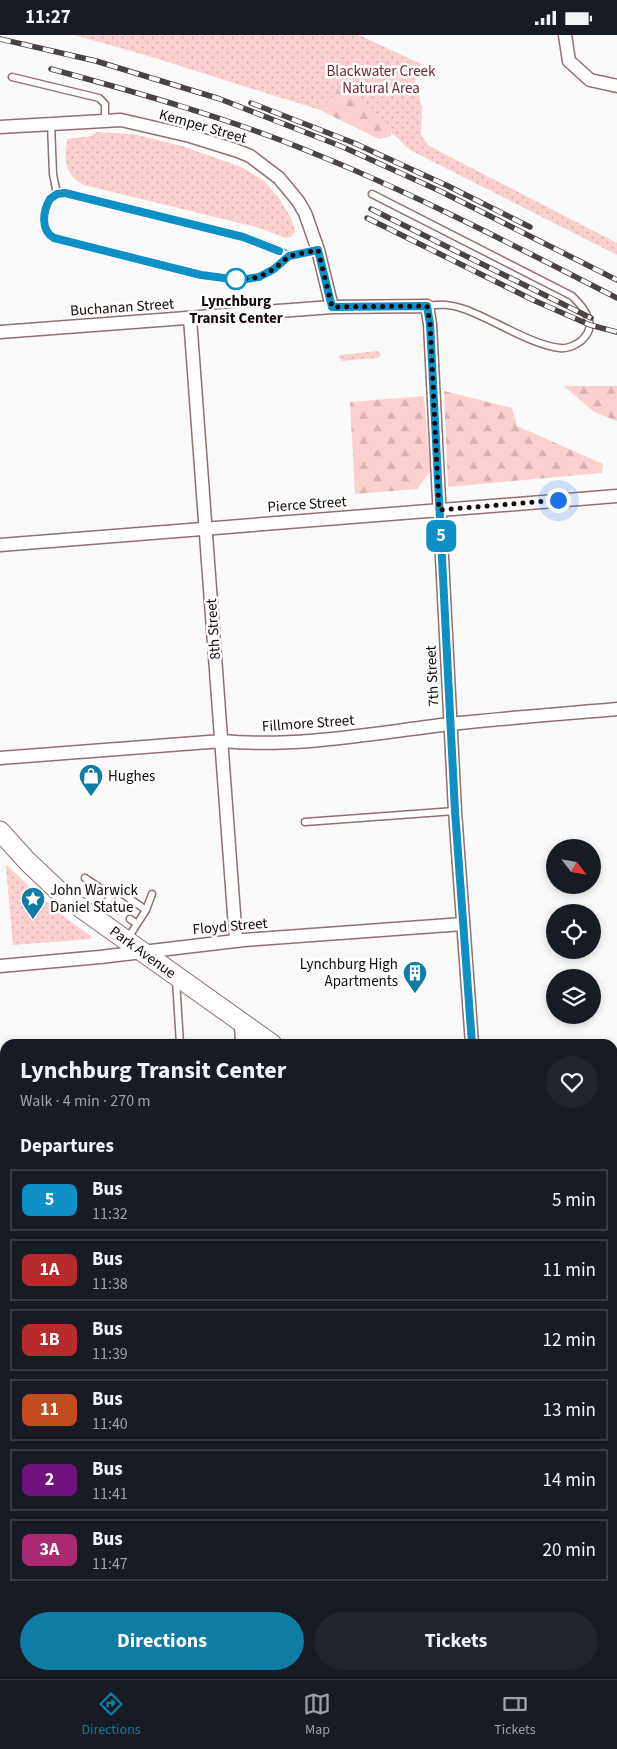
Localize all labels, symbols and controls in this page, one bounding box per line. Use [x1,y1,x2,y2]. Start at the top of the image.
text: 11:27 [25,4,71,31]
park label: Blackwater Creek Natural Area [327,61,436,99]
street label: Kemper Street [157,104,249,149]
marker: Lynchburg Transit Center [225,268,247,290]
place label: Lynchburg Transit Center [189,291,283,329]
street label: Buchanan Street [69,293,175,322]
your location [546,488,571,513]
street label: Pierce Street [267,491,347,518]
line badge: 5 [425,520,457,552]
text: 5 [436,523,446,548]
street label: 8th Street [201,598,226,660]
street label: 7th Street [420,645,445,707]
street label: Fillmore Street [261,710,355,737]
shop icon: Hughes [78,763,104,797]
place label: Hughes [108,766,155,787]
north arrow [546,839,601,894]
map controls [546,839,601,1024]
place label: John Warwick Daniel Statue [50,880,139,918]
place icon: John Warwick Daniel Statue [20,886,46,920]
button: locate [546,904,601,959]
street label: Floyd Street [192,913,268,940]
street label: Park Avenue [105,921,180,984]
place label: Lynchburg High Apartments [300,954,398,992]
building icon: Lynchburg High Apartments [402,960,428,994]
button: layers [546,969,601,1024]
text: Lynchburg Transit Center [20,1053,286,1088]
button: heart [546,1056,598,1108]
text: Walk · 4 min · 270 m [20,1090,151,1112]
text: Departures [20,1133,114,1160]
text: Bus [92,1176,123,1203]
text: 5 [45,1187,54,1212]
text: 5 min [552,1187,596,1214]
text: 11:32 [92,1203,128,1225]
text: Bus [92,1246,123,1273]
text: 1A [40,1257,59,1282]
text: 11 min [542,1257,596,1284]
text: 11:38 [92,1273,128,1295]
text: Bus [92,1316,123,1343]
text: 1B [39,1327,60,1352]
text: 12 min [542,1327,596,1354]
text: 11:39 [92,1343,128,1365]
text: Bus [92,1386,123,1413]
text: 11 [40,1397,59,1422]
text: 13 min [542,1397,596,1424]
text: 11:40 [92,1413,128,1435]
text: Bus [92,1456,123,1483]
text: 2 [45,1467,54,1492]
text: 14 min [542,1467,596,1494]
text: 11:41 [92,1483,128,1505]
text: Bus [92,1526,123,1553]
text: 3A [40,1537,59,1562]
text: 20 min [542,1537,596,1564]
text: 11:47 [92,1553,128,1575]
button: Directions [20,1612,304,1670]
button: Tickets [314,1612,598,1670]
tab: Directions [81,1690,141,1740]
tab: Map [303,1690,331,1740]
tab: Tickets [494,1690,536,1740]

